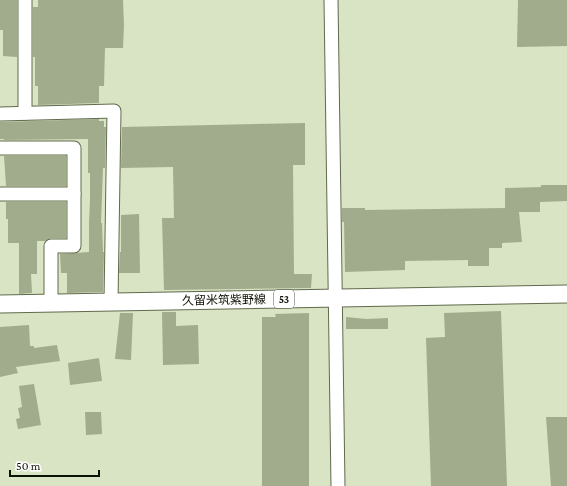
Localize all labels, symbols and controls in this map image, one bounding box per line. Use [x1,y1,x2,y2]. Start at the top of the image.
road number: 53 [274,290,294,308]
street label: 久留米筑紫野線 [182,292,266,308]
scale bar [10,452,99,478]
text: 50 m [16,459,41,473]

